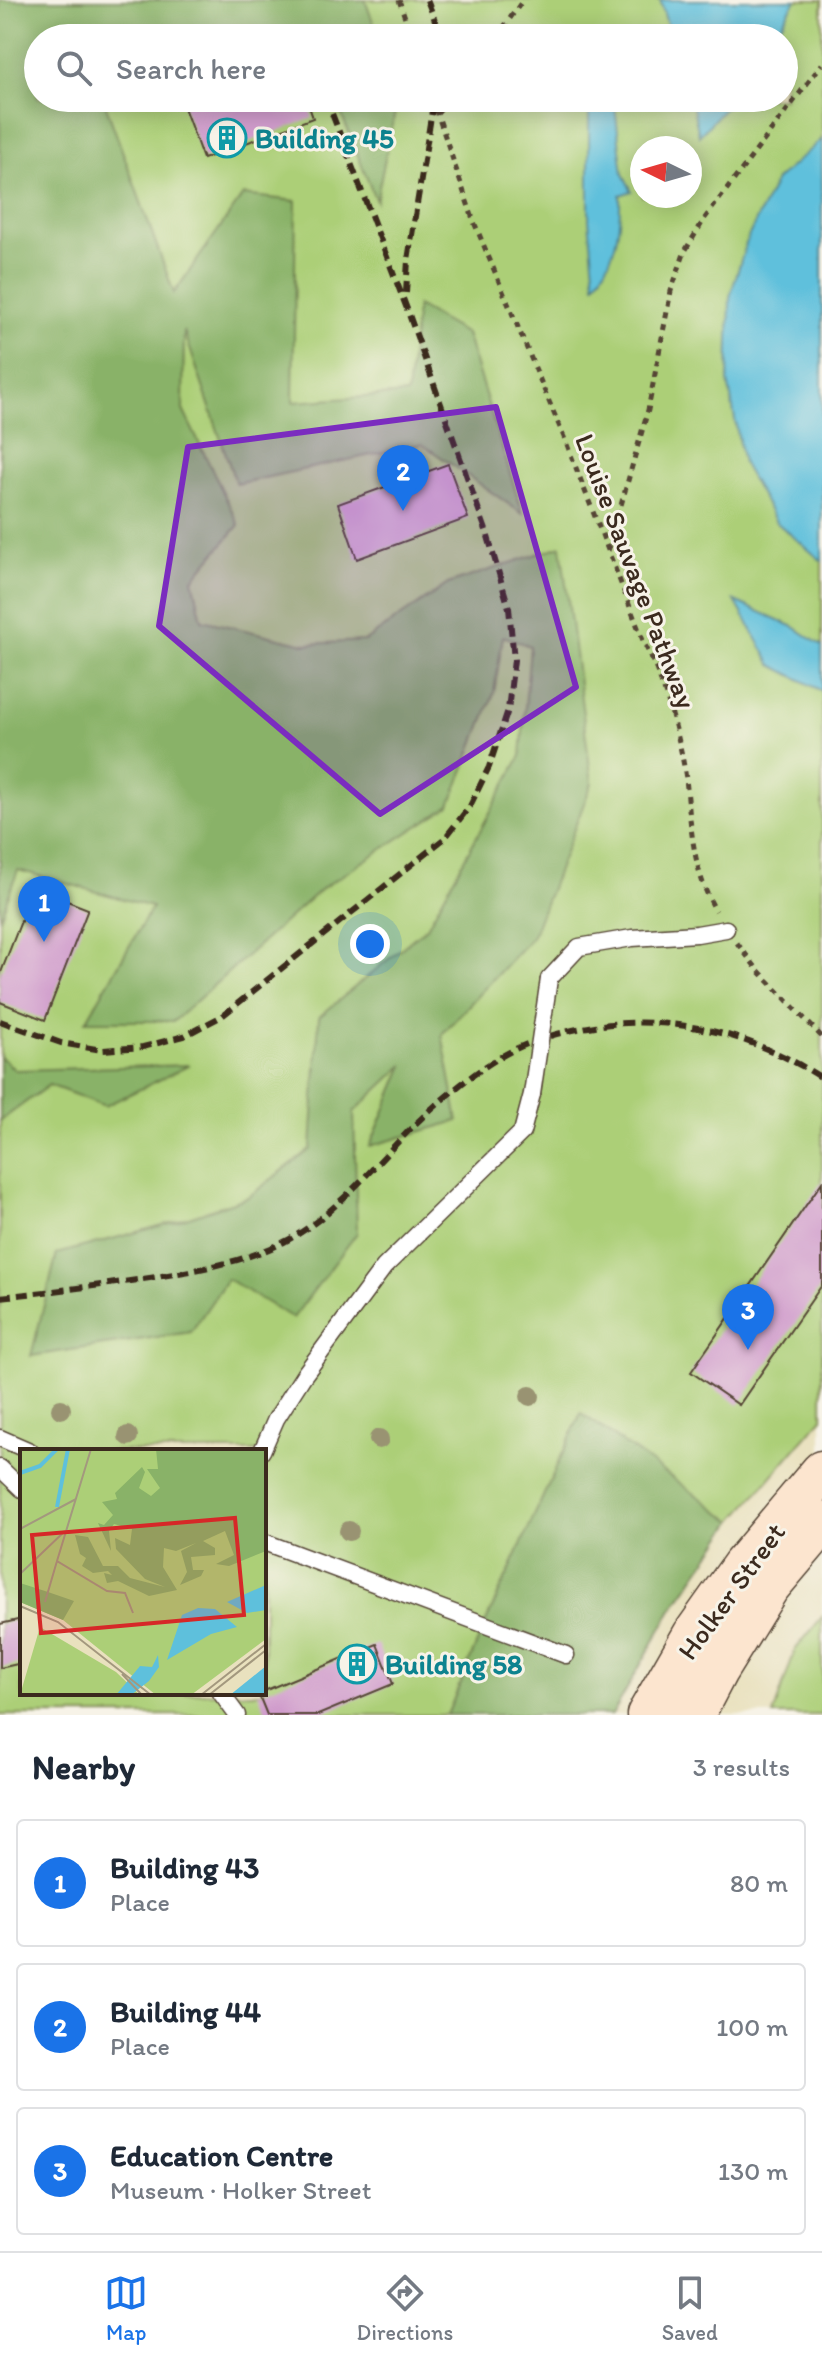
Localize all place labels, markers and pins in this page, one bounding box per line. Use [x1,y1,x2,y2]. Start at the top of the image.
building icon: Building 45 [206,117,248,159]
place label: Building 45 [255,121,394,155]
pin: 2 [377,445,429,511]
pin: 1 [18,876,70,942]
pin: 3 [722,1284,774,1350]
building icon: Building 58 [336,1643,378,1685]
place label: Building 58 [385,1647,522,1681]

